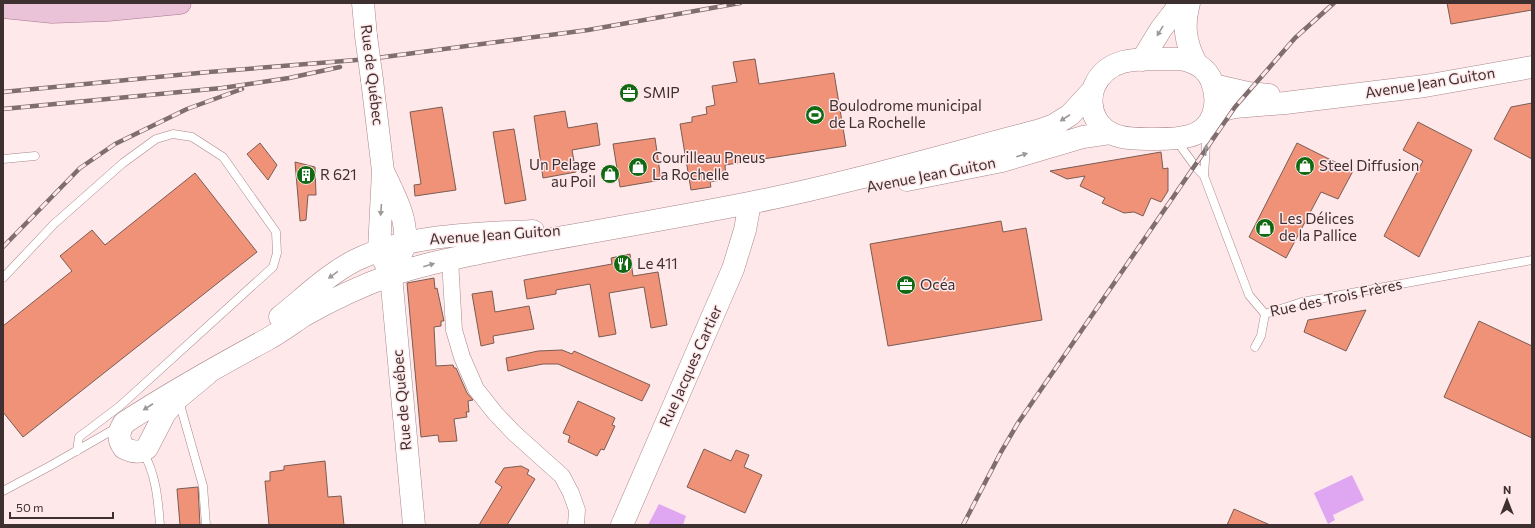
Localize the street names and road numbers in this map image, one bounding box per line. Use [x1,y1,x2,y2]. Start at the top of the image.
street label: Rue de Québec [358,23,388,126]
street label: Avenue Jean Guiton [1364,63,1496,101]
street label: Avenue Jean Guiton [865,153,997,195]
street label: Avenue Jean Guiton [429,220,561,248]
street label: Rue des Trois Frères [1268,274,1404,320]
street label: Rue Jacques Cartier [655,302,725,429]
street label: Rue de Québec [388,349,414,451]

